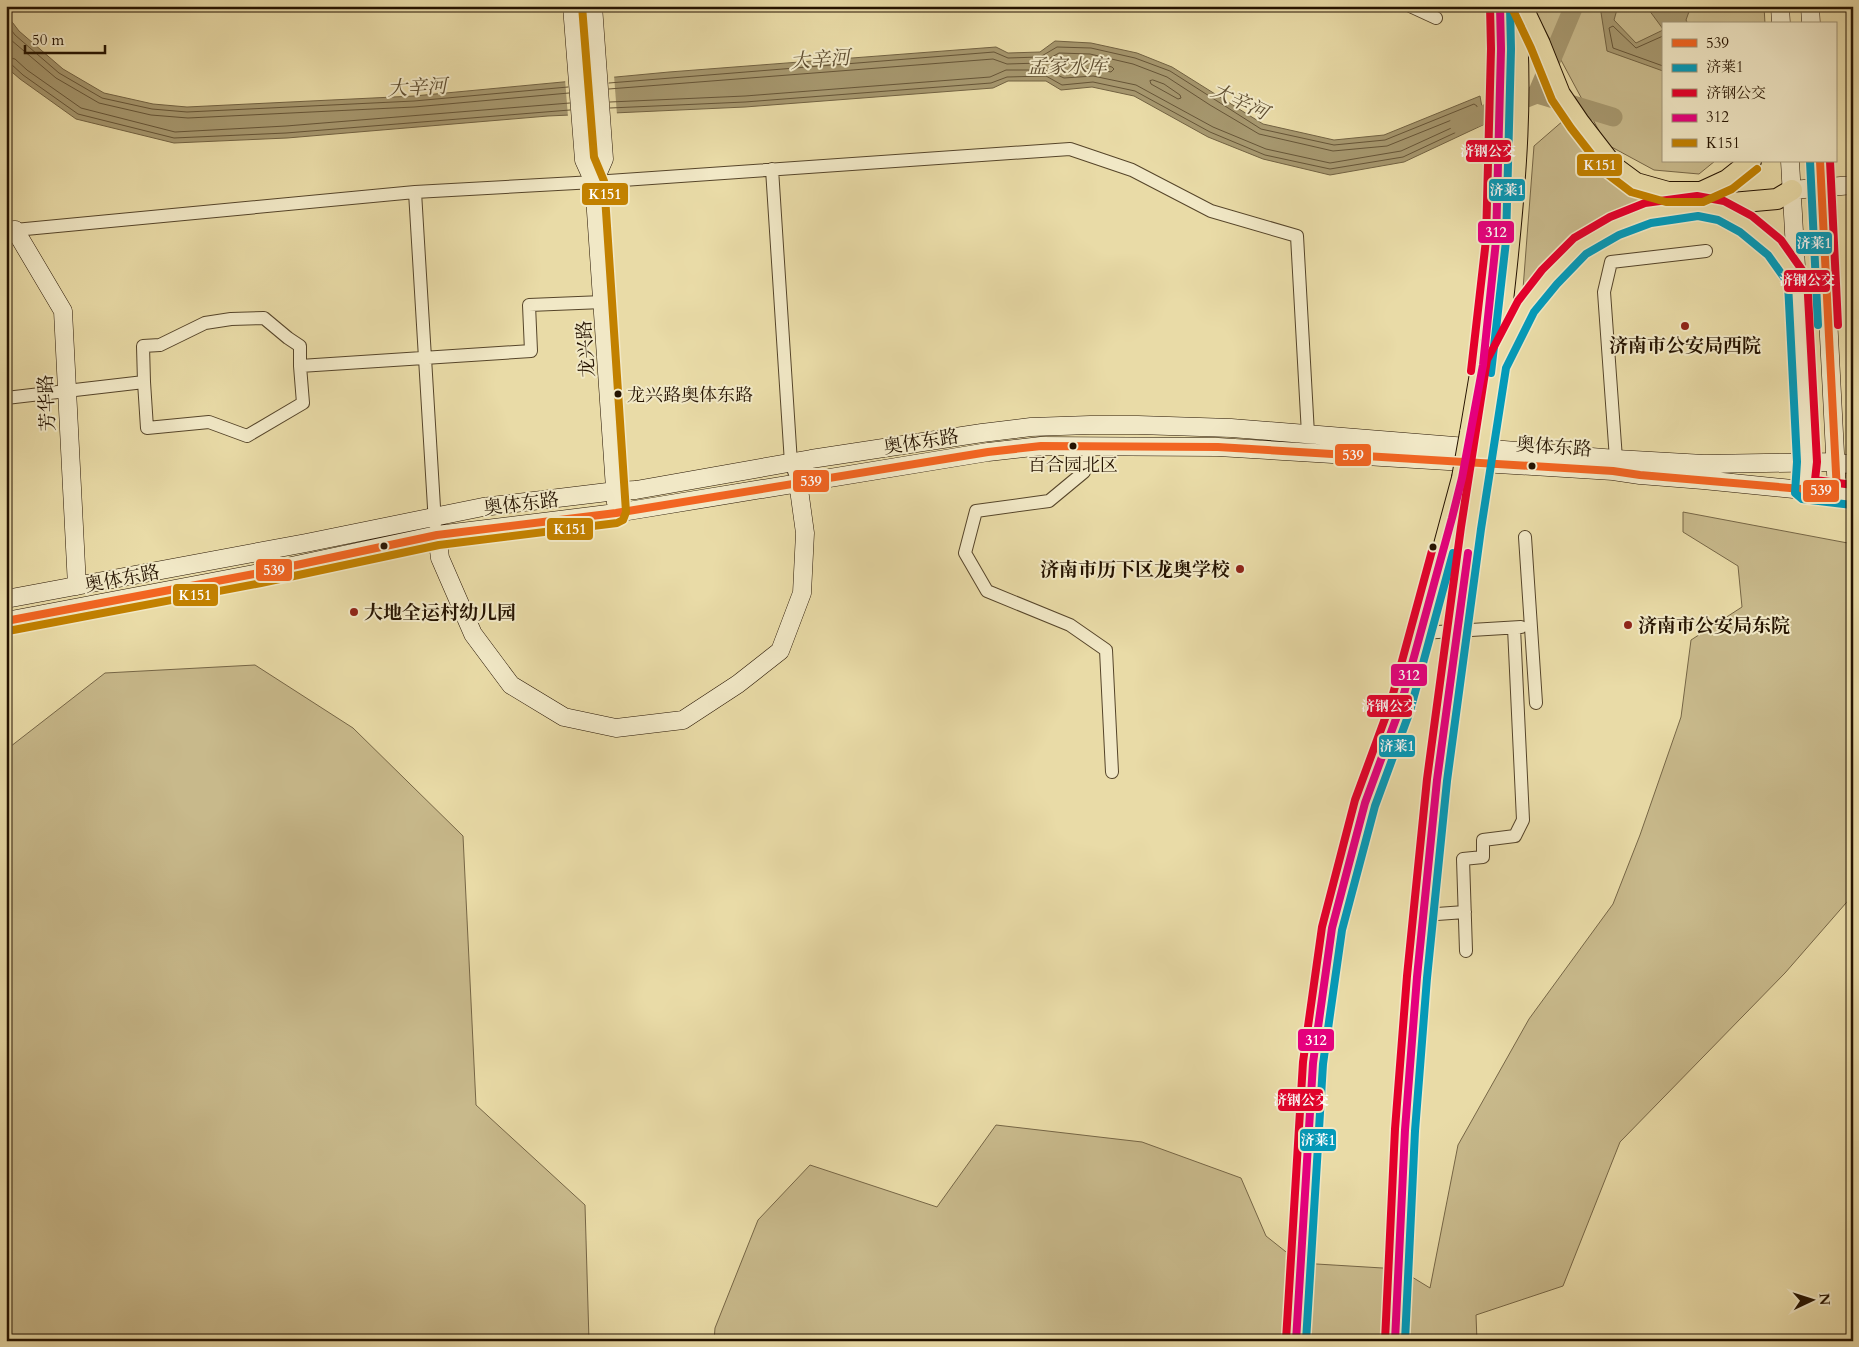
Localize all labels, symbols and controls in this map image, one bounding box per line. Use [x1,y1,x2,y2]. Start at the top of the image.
scale bar [25,22,105,54]
legend [1662,22,1836,162]
text: 50 m [32,30,64,50]
text: 539 [1706,33,1729,53]
water label: 大辛河 [789,44,854,75]
water label: 孟家水库 [1027,53,1110,80]
text: 济莱1 [1706,57,1744,77]
water label: 大辛河 [386,72,451,103]
water label: 大辛河 [1207,77,1275,128]
text: 济钢公交 [1706,83,1766,103]
text: 312 [1706,107,1729,127]
text: K151 [1706,133,1740,153]
line badge: 济钢公交 [1465,139,1512,163]
text: 济钢公交 [1460,142,1516,161]
line badge: K151 [1576,153,1623,177]
text: K151 [1584,156,1616,175]
line badge: 济莱1 [1488,178,1526,202]
text: 济莱1 [1489,181,1525,200]
line badge: K151 [581,182,629,206]
text: K151 [589,185,621,204]
line badge: 312 [1477,220,1515,244]
text: 312 [1485,223,1507,242]
line badge: 济莱1 [1795,231,1833,255]
text: 济莱1 [1796,234,1832,253]
line badge: 济钢公交 [1783,269,1831,293]
text: 济钢公交 [1779,271,1835,290]
street label: 龙兴路 [571,320,601,378]
marker: 济南市公安局西院 [1679,320,1691,332]
place label: 济南市公安局西院 [1609,333,1761,359]
street label: 芳华路 [33,374,61,432]
place label: 龙兴路奥体东路 [627,383,753,408]
marker: 龙兴路奥体东路 [613,389,623,399]
street label: 奥体东路 [882,423,961,461]
street label: 奥体东路 [1515,431,1593,463]
marker: 百合园北区 [1068,441,1078,451]
line badge: 539 [1334,443,1372,467]
text: 539 [1342,446,1364,465]
place label: 百合园北区 [1028,453,1118,478]
unlabelled marker [1527,461,1537,471]
line badge: 539 [792,469,830,493]
text: 539 [800,472,822,491]
line badge: 539 [1802,479,1840,503]
text: 539 [1810,481,1832,500]
street label: 奥体东路 [482,486,560,522]
line badge: K151 [546,517,594,541]
text: K151 [554,520,586,539]
unlabelled marker [379,541,389,551]
unlabelled marker [1428,542,1438,552]
place label: 济南市历下区龙奥学校 [1040,557,1230,583]
line badge: 539 [255,558,293,582]
street label: 奥体东路 [82,559,162,599]
text: 539 [263,561,285,580]
marker: 济南市历下区龙奥学校 [1234,563,1246,575]
line badge: K151 [172,583,219,607]
text: K151 [179,586,211,605]
place label: 大地全运村幼儿园 [364,600,516,626]
marker: 大地全运村幼儿园 [348,606,360,618]
place label: 济南市公安局东院 [1638,613,1790,639]
marker: 济南市公安局东院 [1622,619,1634,631]
line badge: 312 [1390,663,1428,687]
text: 312 [1398,666,1420,685]
line badge: 济钢公交 [1366,694,1413,718]
text: 济钢公交 [1361,697,1417,716]
line badge: 济莱1 [1378,734,1416,758]
text: 济莱1 [1379,737,1415,756]
line badge: 312 [1297,1028,1335,1052]
text: 312 [1305,1031,1327,1050]
line badge: 济钢公交 [1277,1088,1324,1112]
text: 济钢公交 [1273,1091,1329,1110]
line badge: 济莱1 [1299,1128,1337,1152]
text: 济莱1 [1300,1131,1336,1150]
north arrow [1786,1274,1836,1324]
text: N [1815,1292,1834,1306]

